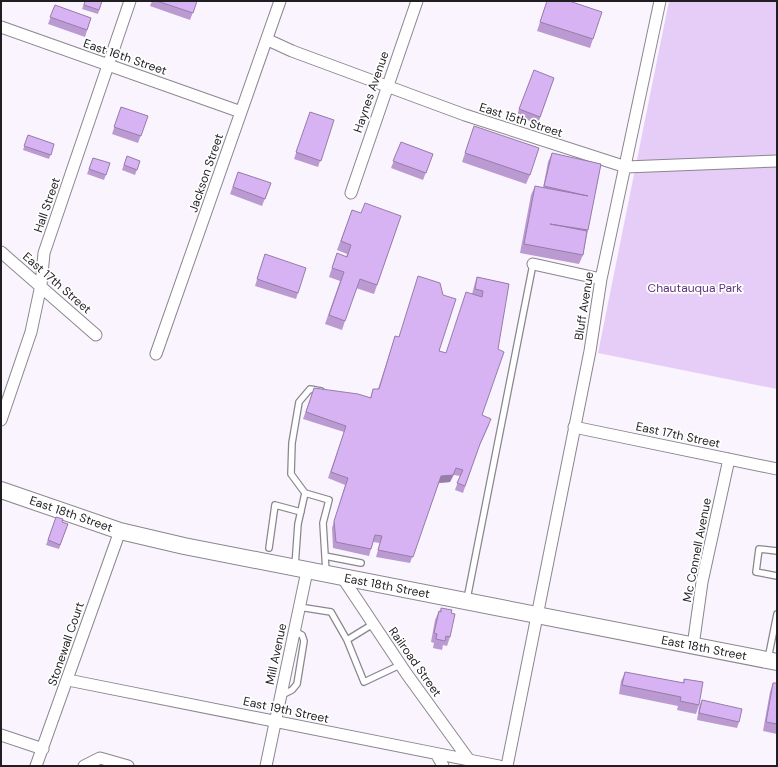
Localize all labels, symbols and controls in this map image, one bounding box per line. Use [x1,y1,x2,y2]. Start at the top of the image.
street label: East 16th Street [81,35,169,79]
street label: Haynes Avenue [350,49,392,135]
street label: East 15th Street [477,99,565,141]
street label: Jackson Street [185,131,227,215]
street label: Hall Street [30,175,64,235]
street label: East 17th Street [19,249,95,317]
street label: Bluff Avenue [571,271,597,341]
park label: Chautauqua Park [648,280,742,296]
street label: East 17th Street [634,418,722,452]
street label: East 18th Street [27,492,115,536]
street label: Mc Connell Avenue [679,496,715,603]
street label: East 18th Street [343,570,431,602]
street label: Stonewall Court [44,600,88,688]
street label: Mill Avenue [262,622,290,686]
street label: Railroad Street [385,624,445,700]
street label: East 18th Street [660,632,748,664]
street label: East 19th Street [242,693,331,727]

